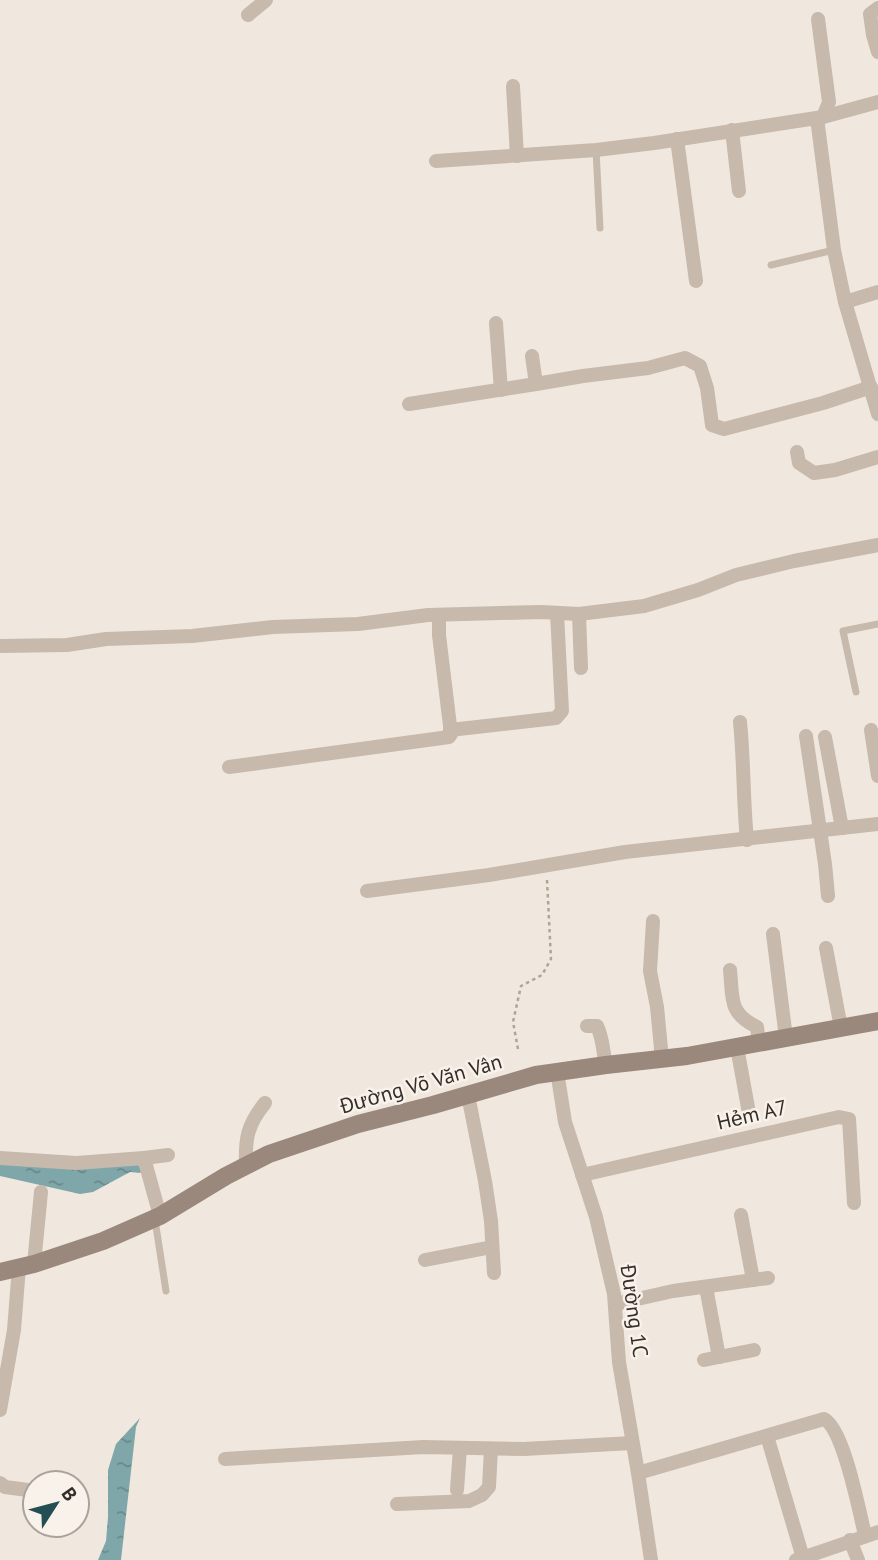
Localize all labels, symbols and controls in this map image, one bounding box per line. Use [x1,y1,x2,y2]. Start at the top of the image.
street label: Đường Võ Văn Vân [336,1048,505,1120]
street label: Hẻm A7 [714,1093,790,1136]
street label: Đường 1C [614,1262,654,1359]
north arrow [21,1469,91,1539]
text: B [57,1482,83,1506]

